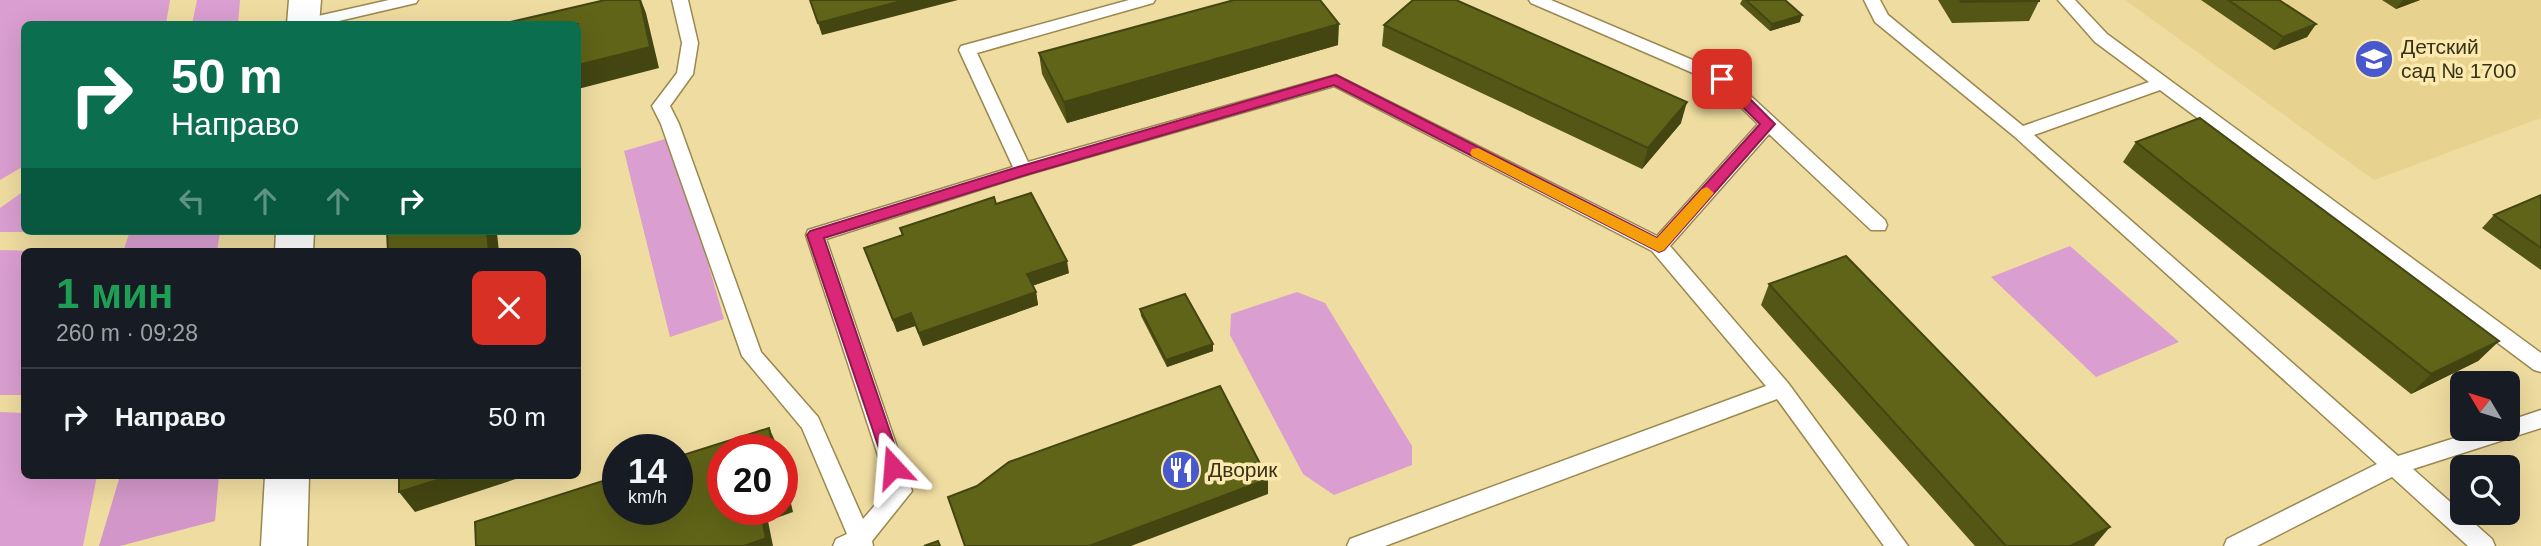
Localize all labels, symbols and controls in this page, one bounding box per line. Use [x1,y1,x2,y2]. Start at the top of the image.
place label: Детский сад № 1700 [2401,35,2516,82]
school or university icon: Детский сад № 1700 [2353,38,2395,80]
icon: right [56,49,147,140]
text: 50 m [171,49,283,103]
pin [1692,49,1752,109]
icon: arrive [1703,60,1741,98]
text: Направо [171,106,299,142]
icon: left [173,182,211,220]
icon: ahead [246,182,284,220]
icon: ahead [319,182,357,220]
icon: right [392,182,430,220]
text: 1 мин [56,270,173,317]
button: close [472,271,546,345]
text: 260 m · 09:28 [56,320,198,346]
north arrow [2450,371,2520,441]
map controls [2450,371,2520,525]
icon: right [56,398,94,436]
text: Направо [115,402,226,432]
text: 50 m [488,402,546,432]
position arrow [856,430,930,504]
speed limit sign: 20 [707,434,798,525]
restaurant icon: Дворик [1160,449,1202,491]
text: 14 [628,451,667,490]
button: search [2450,455,2520,525]
place label: Дворик [1208,458,1278,481]
text: km/h [628,487,667,507]

